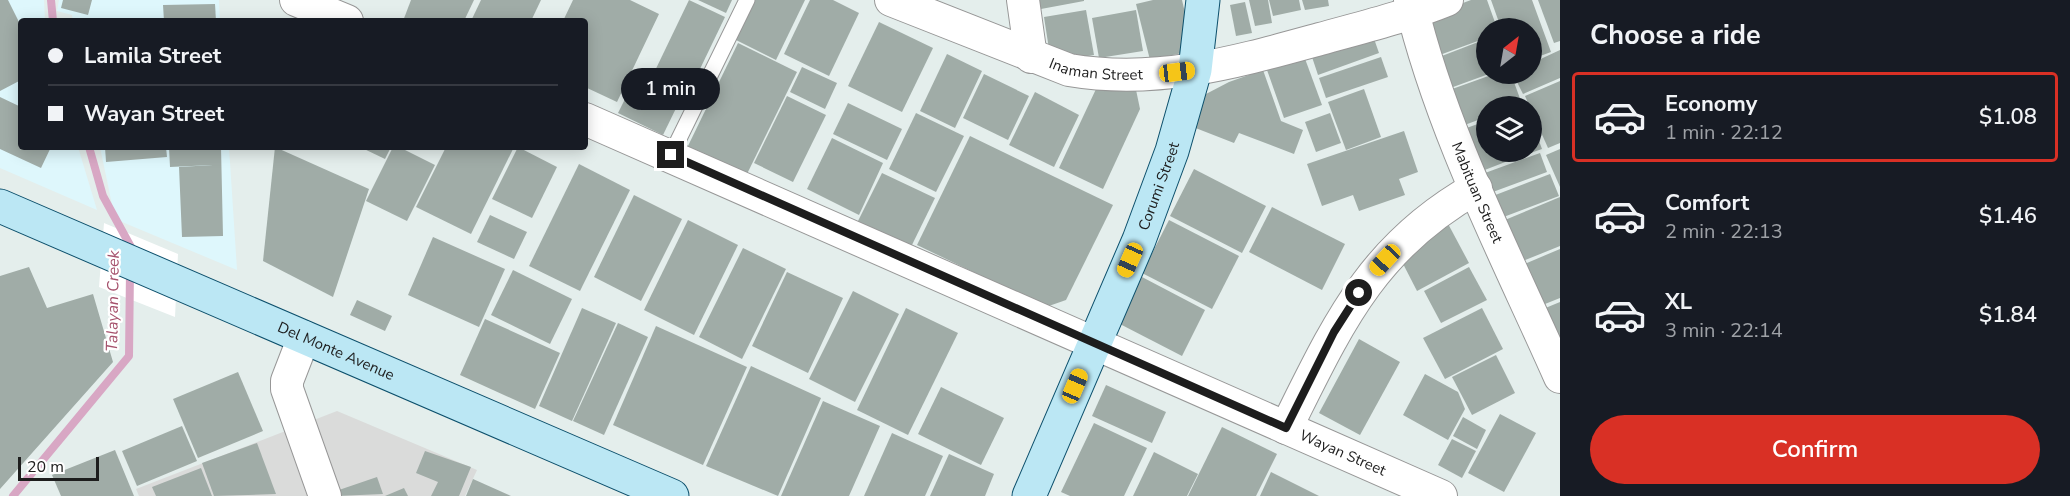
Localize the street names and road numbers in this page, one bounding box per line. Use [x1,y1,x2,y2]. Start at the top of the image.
street label: Inaman Street [1046,53,1144,85]
street label: Corumi Street [1133,139,1184,233]
street label: Mabituan Street [1447,139,1508,247]
street label: Del Monte Avenue [275,317,398,385]
street label: Wayan Street [1296,425,1390,481]

